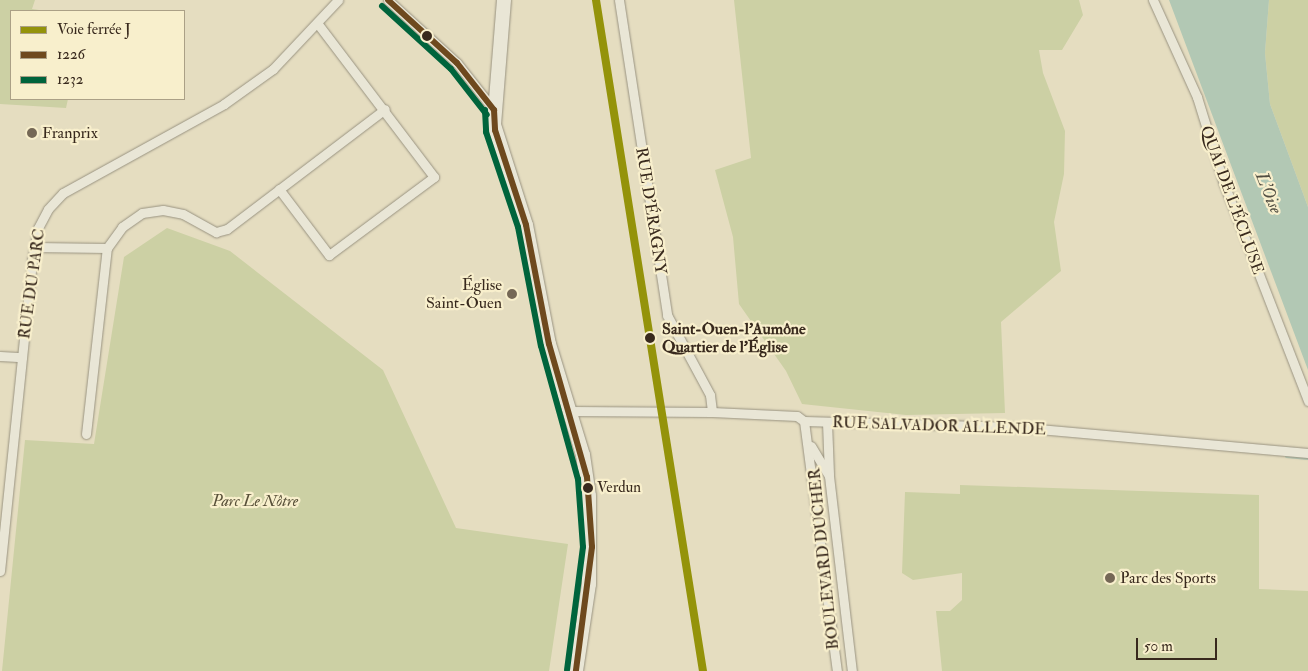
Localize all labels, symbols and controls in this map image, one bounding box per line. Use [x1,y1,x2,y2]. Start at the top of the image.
legend [10,10,185,100]
text: Voie ferrée J [57,20,131,39]
unlabelled marker [422,31,432,41]
text: 1226 [57,45,85,64]
text: 1232 [57,70,83,89]
place label: Franprix [42,123,98,143]
street label: QUAI DE L'ÉCLUSE [1196,123,1268,277]
marker: Franprix [26,127,38,139]
street label: RUE D'ÉRAGNY [631,146,671,276]
water label: L'Oise [1250,169,1286,217]
street label: RUE DU PARC [15,228,49,340]
place label: Église Saint-Ouen [426,275,502,313]
marker: Église Saint-Ouen [506,288,518,300]
place label: Saint-Ouen-l'Aumône Quartier de l'Église [662,319,806,357]
marker: Saint-Ouen-l'Aumône Quartier de l'Église [641,329,659,347]
street label: RUE SALVADOR ALLENDE [832,413,1046,439]
street label: BOULEVARD DUCHER [805,467,843,651]
place label: Verdun [597,479,641,497]
marker: Verdun [583,483,593,493]
park label: Parc Le Nôtre [212,491,298,511]
place label: Parc des Sports [1120,568,1216,588]
marker: Parc des Sports [1104,572,1116,584]
scale bar [1138,628,1219,660]
text: 50 m [1144,637,1173,656]

